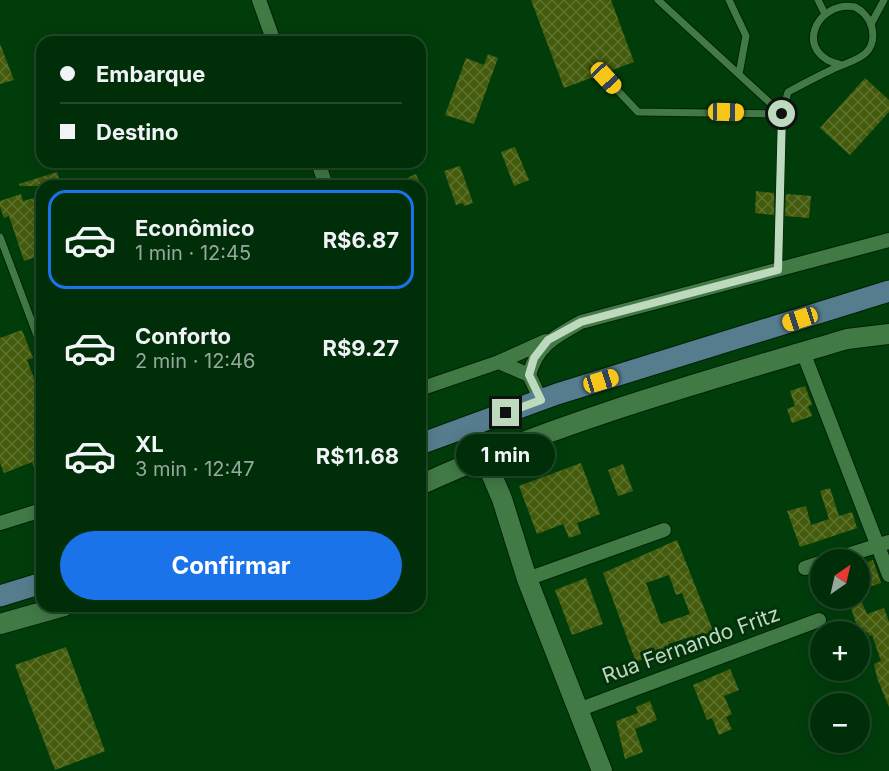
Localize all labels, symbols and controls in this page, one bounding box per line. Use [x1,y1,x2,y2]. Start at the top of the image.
car [587,59,625,97]
text: Embarque [96,61,205,87]
route start [768,100,795,127]
car [708,103,744,121]
text: Destino [96,119,179,145]
icon: car [63,213,117,267]
text: Econômico [135,215,254,241]
text: R$6.87 [323,227,399,253]
text: 1 min · 12:45 [135,241,251,265]
car [780,305,820,333]
icon: car [63,321,117,375]
text: Conforto [135,323,231,349]
text: R$9.27 [323,335,399,361]
text: 2 min · 12:46 [135,349,255,373]
car [581,367,621,395]
route end [492,399,519,426]
icon: car [63,429,117,483]
text: XL [135,431,164,457]
callout: 1 min [456,434,556,476]
text: R$11.68 [316,443,399,469]
text: 1 min [481,443,530,467]
text: 3 min · 12:47 [135,457,255,481]
button: Confirmar [60,531,402,600]
north arrow [810,549,870,609]
map controls [810,549,870,753]
street label: Rua Fernando Fritz [599,601,783,688]
button: + [810,621,870,681]
button: − [810,693,870,753]

